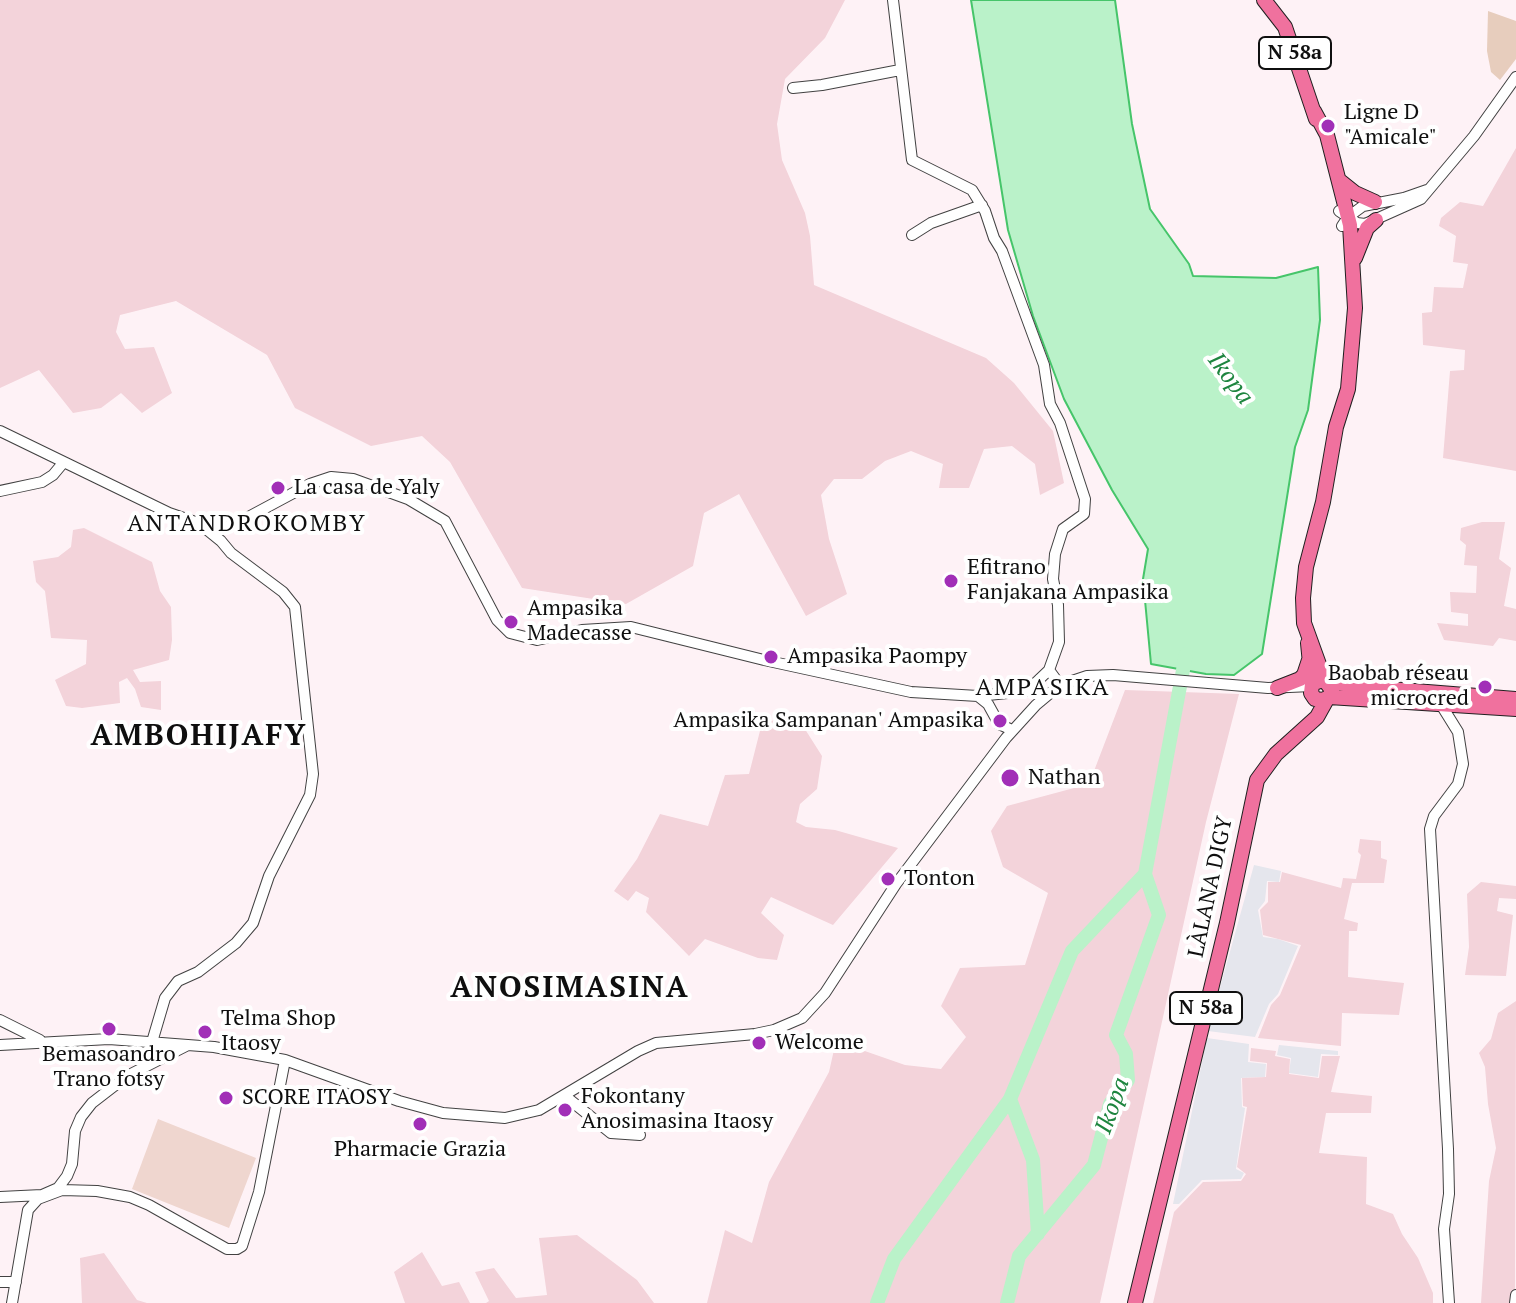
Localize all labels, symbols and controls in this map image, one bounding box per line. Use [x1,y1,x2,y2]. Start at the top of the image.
road number: N 58a [1259,37,1331,69]
place label: Ligne D "Amicale" [1344,100,1437,152]
marker: Ligne D "Amicale" [1319,117,1337,135]
water label: Ikopa [1201,347,1259,411]
place label: La casa de Yaly [294,475,440,501]
marker: La casa de Yaly [269,479,287,497]
district label: ANTANDROKOMBY [127,510,367,538]
place label: Efitrano Fanjakana Ampasika [967,555,1169,606]
marker: Efitrano Fanjakana Ampasika [942,572,960,590]
place label: Ampasika Madecasse [527,596,632,648]
marker: Ampasika Madecasse [502,613,520,631]
place label: Ampasika Paompy [787,644,967,670]
marker: Ampasika Paompy [762,648,780,666]
place label: Baobab réseau microcred [1328,661,1469,712]
district label: AMPASIKA [976,674,1110,702]
marker: Baobab réseau microcred [1476,678,1494,696]
place label: Ampasika Sampanan' Ampasika [673,708,984,734]
marker: Ampasika Sampanan' Ampasika [991,712,1009,730]
district label: AMBOHIJAFY [90,718,308,754]
place label: Nathan [1028,765,1100,791]
marker: Nathan [999,767,1021,789]
street label: LÀLANA DIGY [1183,814,1239,960]
place label: Tonton [904,866,975,892]
marker: Tonton [879,870,897,888]
district label: ANOSIMASINA [450,970,690,1006]
road number: N 58a [1170,992,1242,1024]
place label: Telma Shop Itaosy [221,1006,336,1058]
marker: Bemasoandro Trano fotsy [100,1020,118,1038]
marker: Telma Shop Itaosy [196,1023,214,1041]
place label: Welcome [775,1030,864,1056]
marker: Welcome [750,1034,768,1052]
place label: Bemasoandro Trano fotsy [42,1042,176,1094]
water label: Ikopa [1090,1074,1136,1138]
place label: Fokontany Anosimasina Itaosy [581,1084,773,1136]
place label: SCORE ITAOSY [242,1085,392,1111]
marker: SCORE ITAOSY [217,1089,235,1107]
marker: Fokontany Anosimasina Itaosy [556,1101,574,1119]
marker: Pharmacie Grazia [411,1115,429,1133]
place label: Pharmacie Grazia [334,1137,506,1163]

